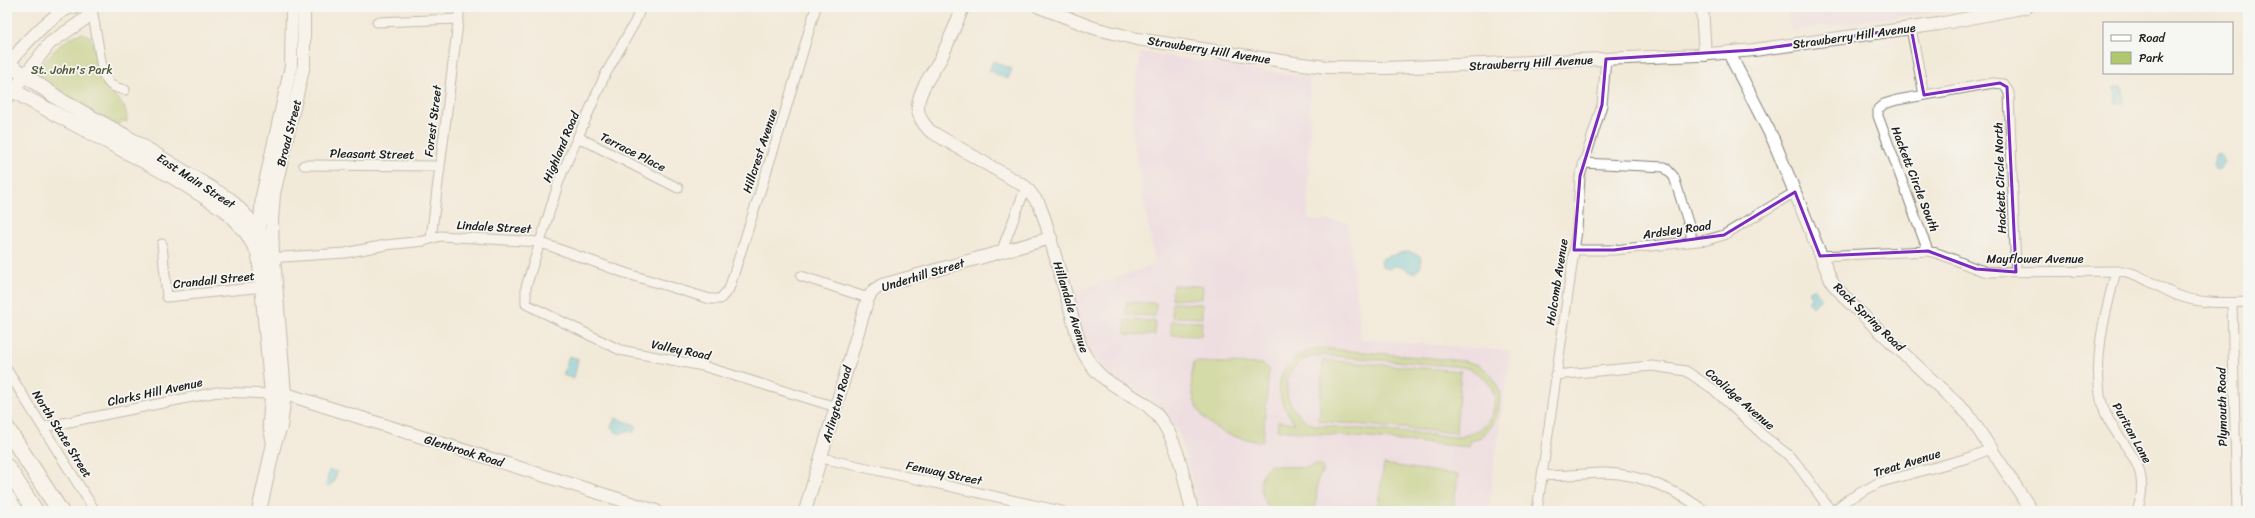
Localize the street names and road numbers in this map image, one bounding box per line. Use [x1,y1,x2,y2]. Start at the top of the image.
street label: Strawberry Hill Avenue [1791,16,1917,56]
street label: Strawberry Hill Avenue [1146,29,1272,71]
street label: Strawberry Hill Avenue [1468,49,1594,77]
street label: Forest Street [418,83,448,158]
street label: Broad Street [270,97,308,169]
street label: Hillcrest Avenue [736,106,784,196]
street label: Highland Road [536,108,586,186]
street label: Hackett Circle North [1987,122,2013,234]
street label: Hackett Circle South [1885,123,1945,235]
street label: Terrace Place [596,126,670,178]
street label: Pleasant Street [330,142,414,166]
street label: East Main Street [152,147,241,215]
street label: Lindale Street [456,214,533,240]
street label: Ardsley Road [1640,214,1713,246]
street label: Holcomb Avenue [1539,237,1575,327]
street label: Mayflower Avenue [1986,248,2084,270]
street label: Underhill Street [879,252,969,298]
street label: Hillandale Avenue [1047,258,1095,356]
street label: Crandall Street [172,265,256,295]
street label: Rock Spring Road [1828,277,1911,358]
street label: Valley Road [649,333,714,367]
street label: Arlington Road [815,362,859,446]
street label: Coolidge Avenue [1700,362,1780,436]
street label: Plymouth Road [2210,367,2234,447]
street label: Clarks Hill Avenue [105,371,205,413]
street label: North State Street [26,385,98,483]
street label: Puritan Lane [2106,398,2158,468]
street label: Glenbrook Road [422,428,507,474]
street label: Treat Avenue [1871,442,1943,484]
street label: Fenway Street [904,454,985,492]

